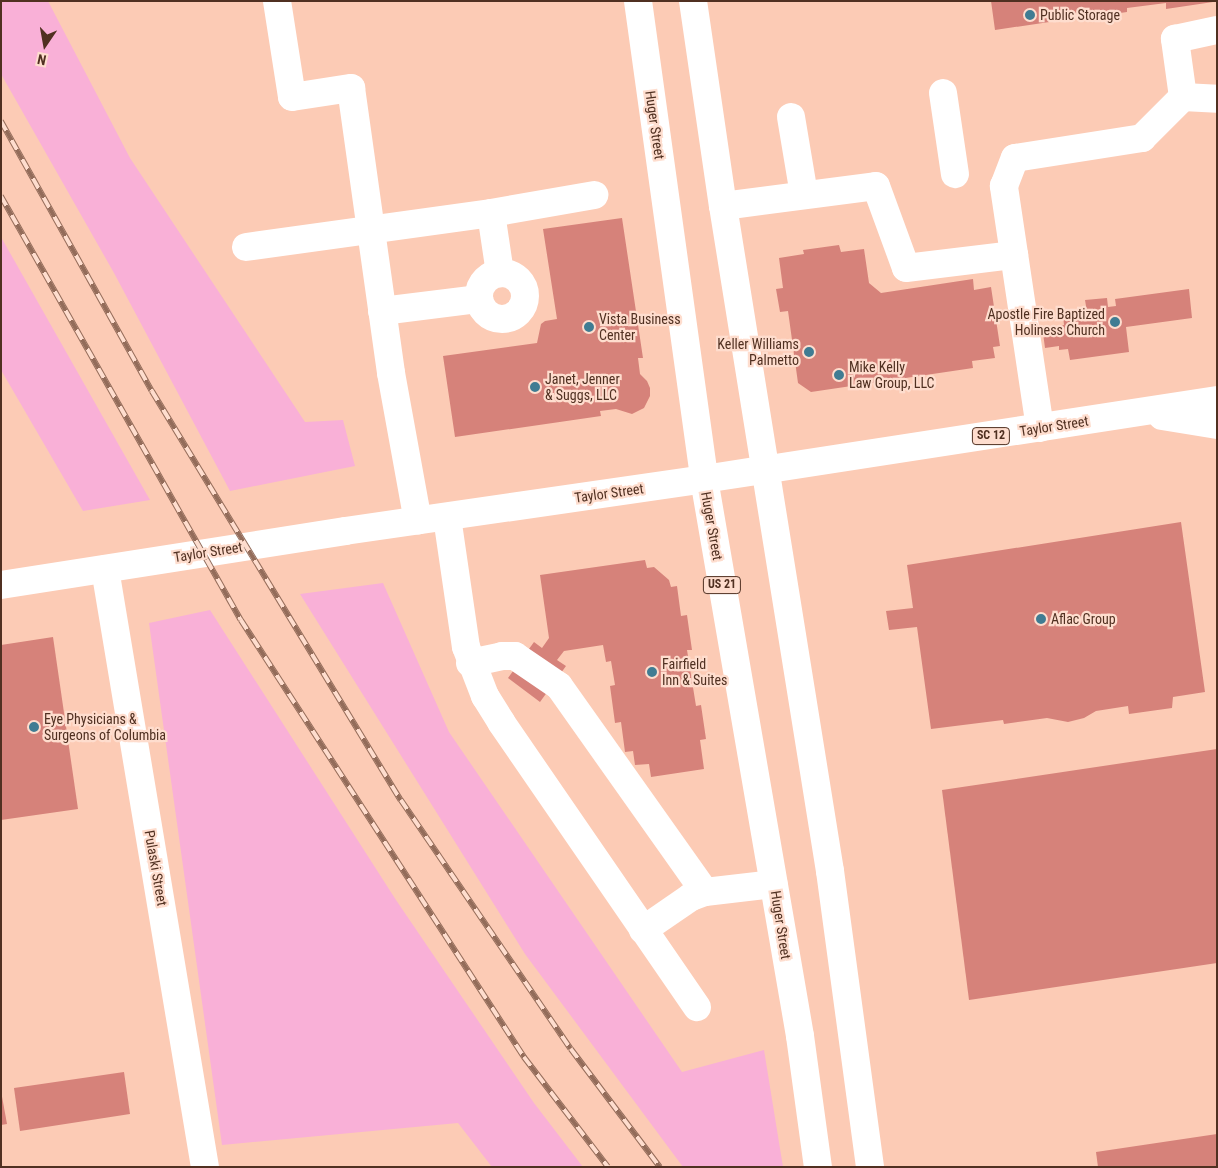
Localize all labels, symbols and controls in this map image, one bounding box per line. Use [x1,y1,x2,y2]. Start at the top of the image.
place label: Public Storage [1040,7,1120,23]
marker: Public Storage [1024,9,1036,21]
north arrow [20,20,70,70]
text: N [36,51,48,68]
street label: Huger Street [642,90,668,160]
place label: Apostle Fire Baptized Holiness Church [987,306,1105,338]
place label: Vista Business Center [599,311,681,344]
marker: Apostle Fire Baptized Holiness Church [1109,316,1121,328]
marker: Vista Business Center [583,321,595,333]
place label: Keller Williams Palmetto [717,336,799,368]
marker: Keller Williams Palmetto [803,346,815,358]
place label: Mike Kelly Law Group, LLC [849,359,935,392]
marker: Mike Kelly Law Group, LLC [833,369,845,381]
place label: Janet, Jenner & Suggs, LLC [545,371,620,404]
marker: Janet, Jenner & Suggs, LLC [529,381,541,393]
street label: Taylor Street [1018,412,1090,440]
road number: SC 12 [971,426,1011,446]
street label: Taylor Street [573,480,645,506]
street label: Huger Street [698,490,726,562]
street label: Taylor Street [172,538,244,566]
road number: US 21 [702,576,742,594]
place label: Aflac Group [1051,611,1116,627]
marker: Aflac Group [1035,613,1047,625]
place label: Fairfield Inn & Suites [662,656,727,689]
marker: Fairfield Inn & Suites [646,666,658,678]
place label: Eye Physicians & Surgeons of Columbia [44,711,166,744]
marker: Eye Physicians & Surgeons of Columbia [28,721,40,733]
street label: Pulaski Street [141,829,171,907]
street label: Huger Street [767,890,795,960]

